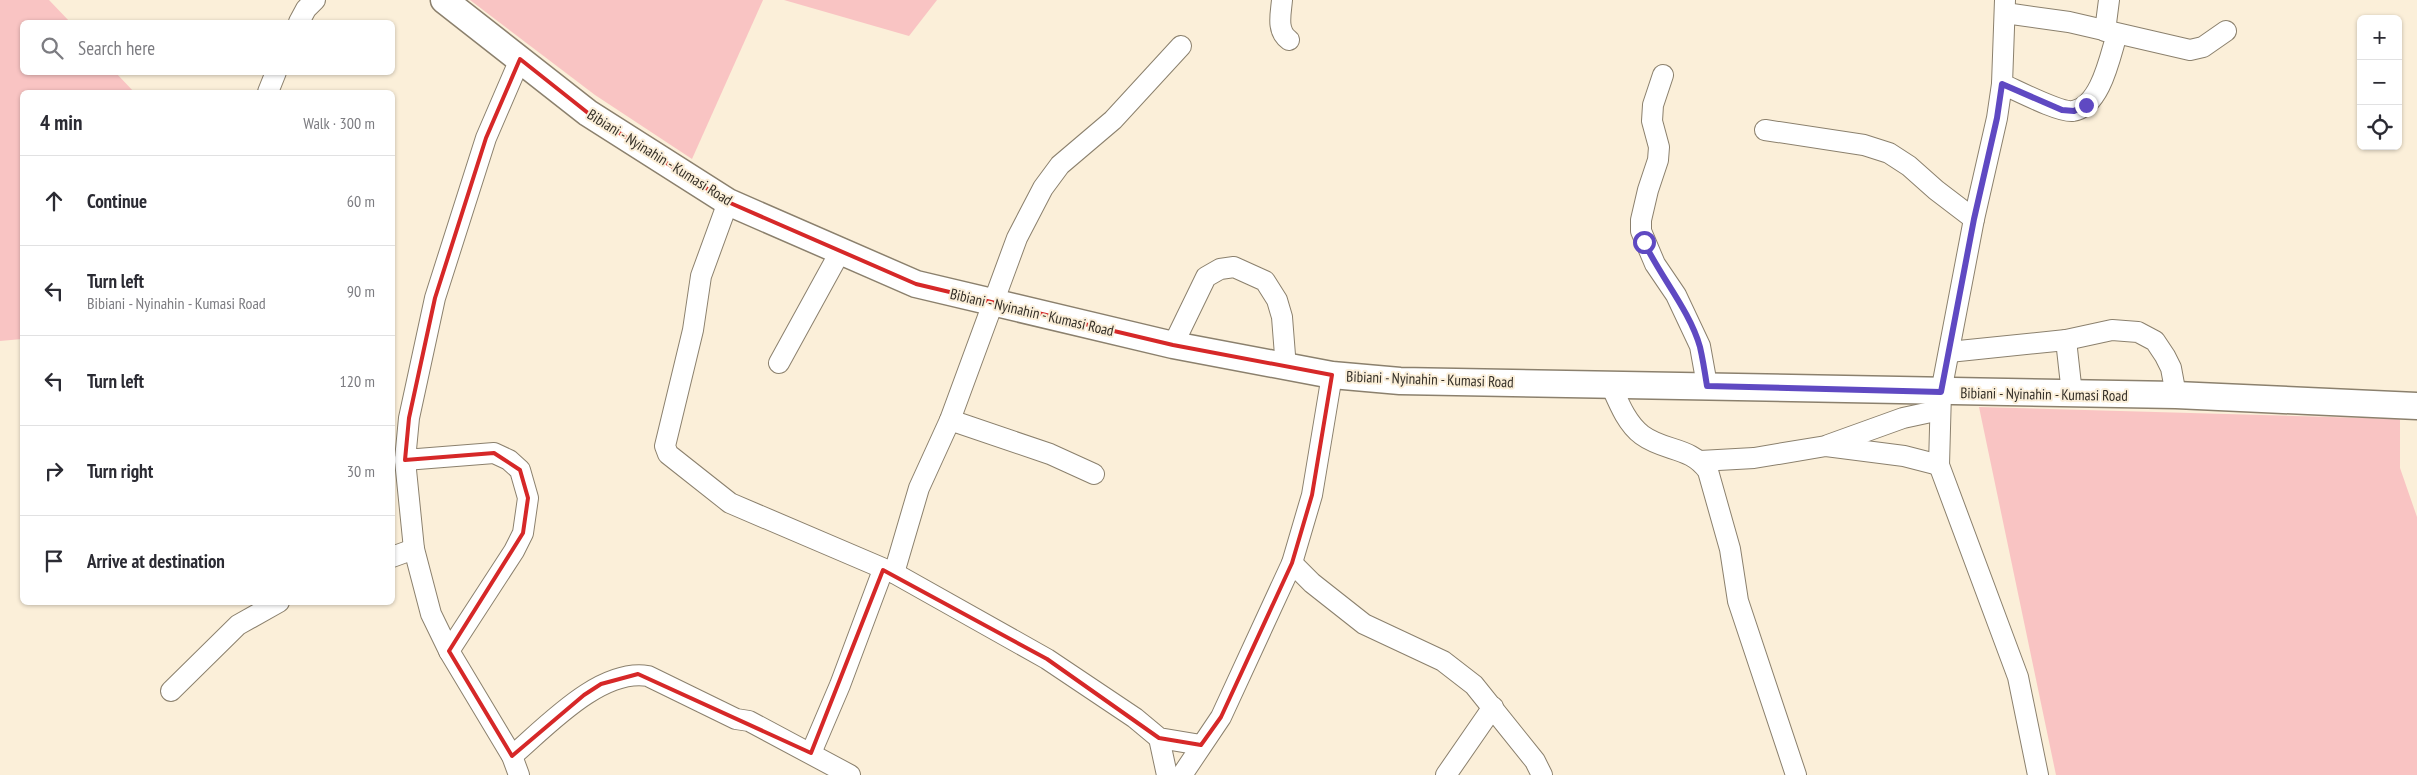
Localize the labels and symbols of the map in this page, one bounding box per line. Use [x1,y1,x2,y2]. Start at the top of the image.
route end [2075,94,2098,117]
street label: Bibiani - Nyinahin - Kumasi Road [584,105,736,209]
route start [1633,231,1656,254]
street label: Bibiani - Nyinahin - Kumasi Road [948,284,1116,340]
street label: Bibiani - Nyinahin - Kumasi Road [1346,367,1514,391]
street label: Bibiani - Nyinahin - Kumasi Road [1960,383,2128,405]

